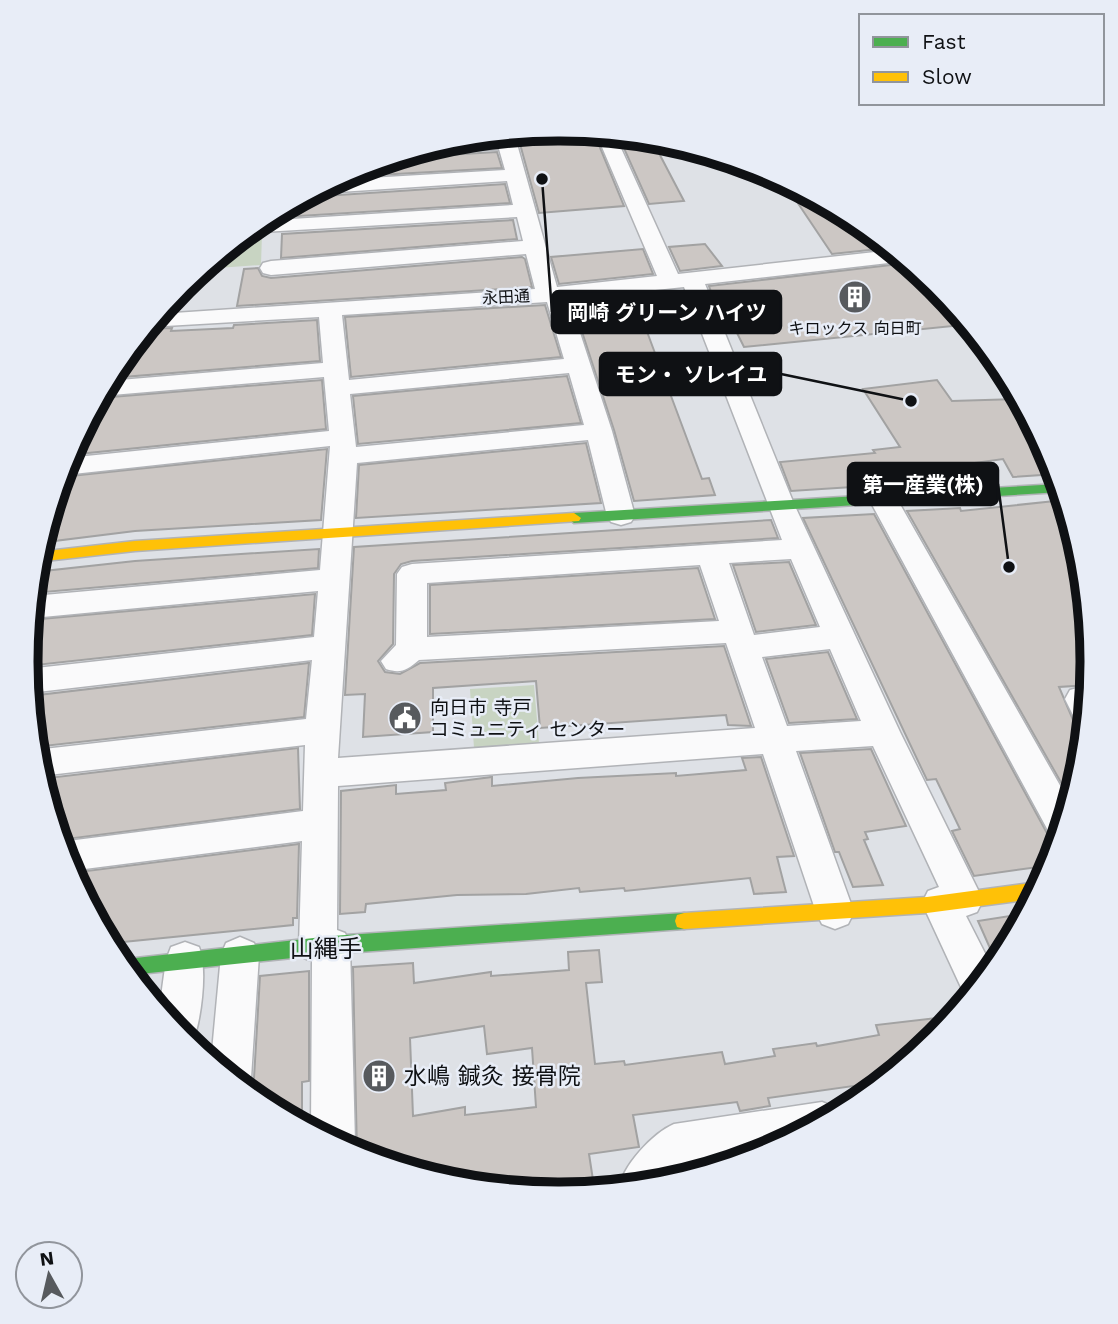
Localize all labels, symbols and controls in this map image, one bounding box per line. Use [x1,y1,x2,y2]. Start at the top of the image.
legend [859,14,1104,105]
text: Fast [922,29,966,54]
text: Slow [922,64,972,89]
building icon: キロックス 向日町 [836,278,874,316]
street label: 永田通 [482,286,530,308]
callout: 岡崎 グリーン ハイツ [552,291,781,333]
text: 岡崎 グリーン ハイツ [567,300,767,325]
place label: キロックス 向日町 [789,319,921,338]
callout: モン・ ソレイユ [600,353,781,395]
text: モン・ ソレイユ [615,362,767,387]
callout: 第一産業(株) [848,463,998,505]
text: 第一産業(株) [862,472,984,497]
place label: 向日市 寺戸 コミュニティ センター [430,696,625,741]
public building icon: 向日市 寺戸 コミュニティ センター [386,699,424,737]
district label: 山縄手 [290,935,362,963]
building icon: 水嶋 鍼灸 接骨院 [360,1057,398,1095]
place label: 水嶋 鍼灸 接骨院 [404,1063,581,1090]
north arrow [14,1240,84,1310]
text: N [38,1246,55,1271]

